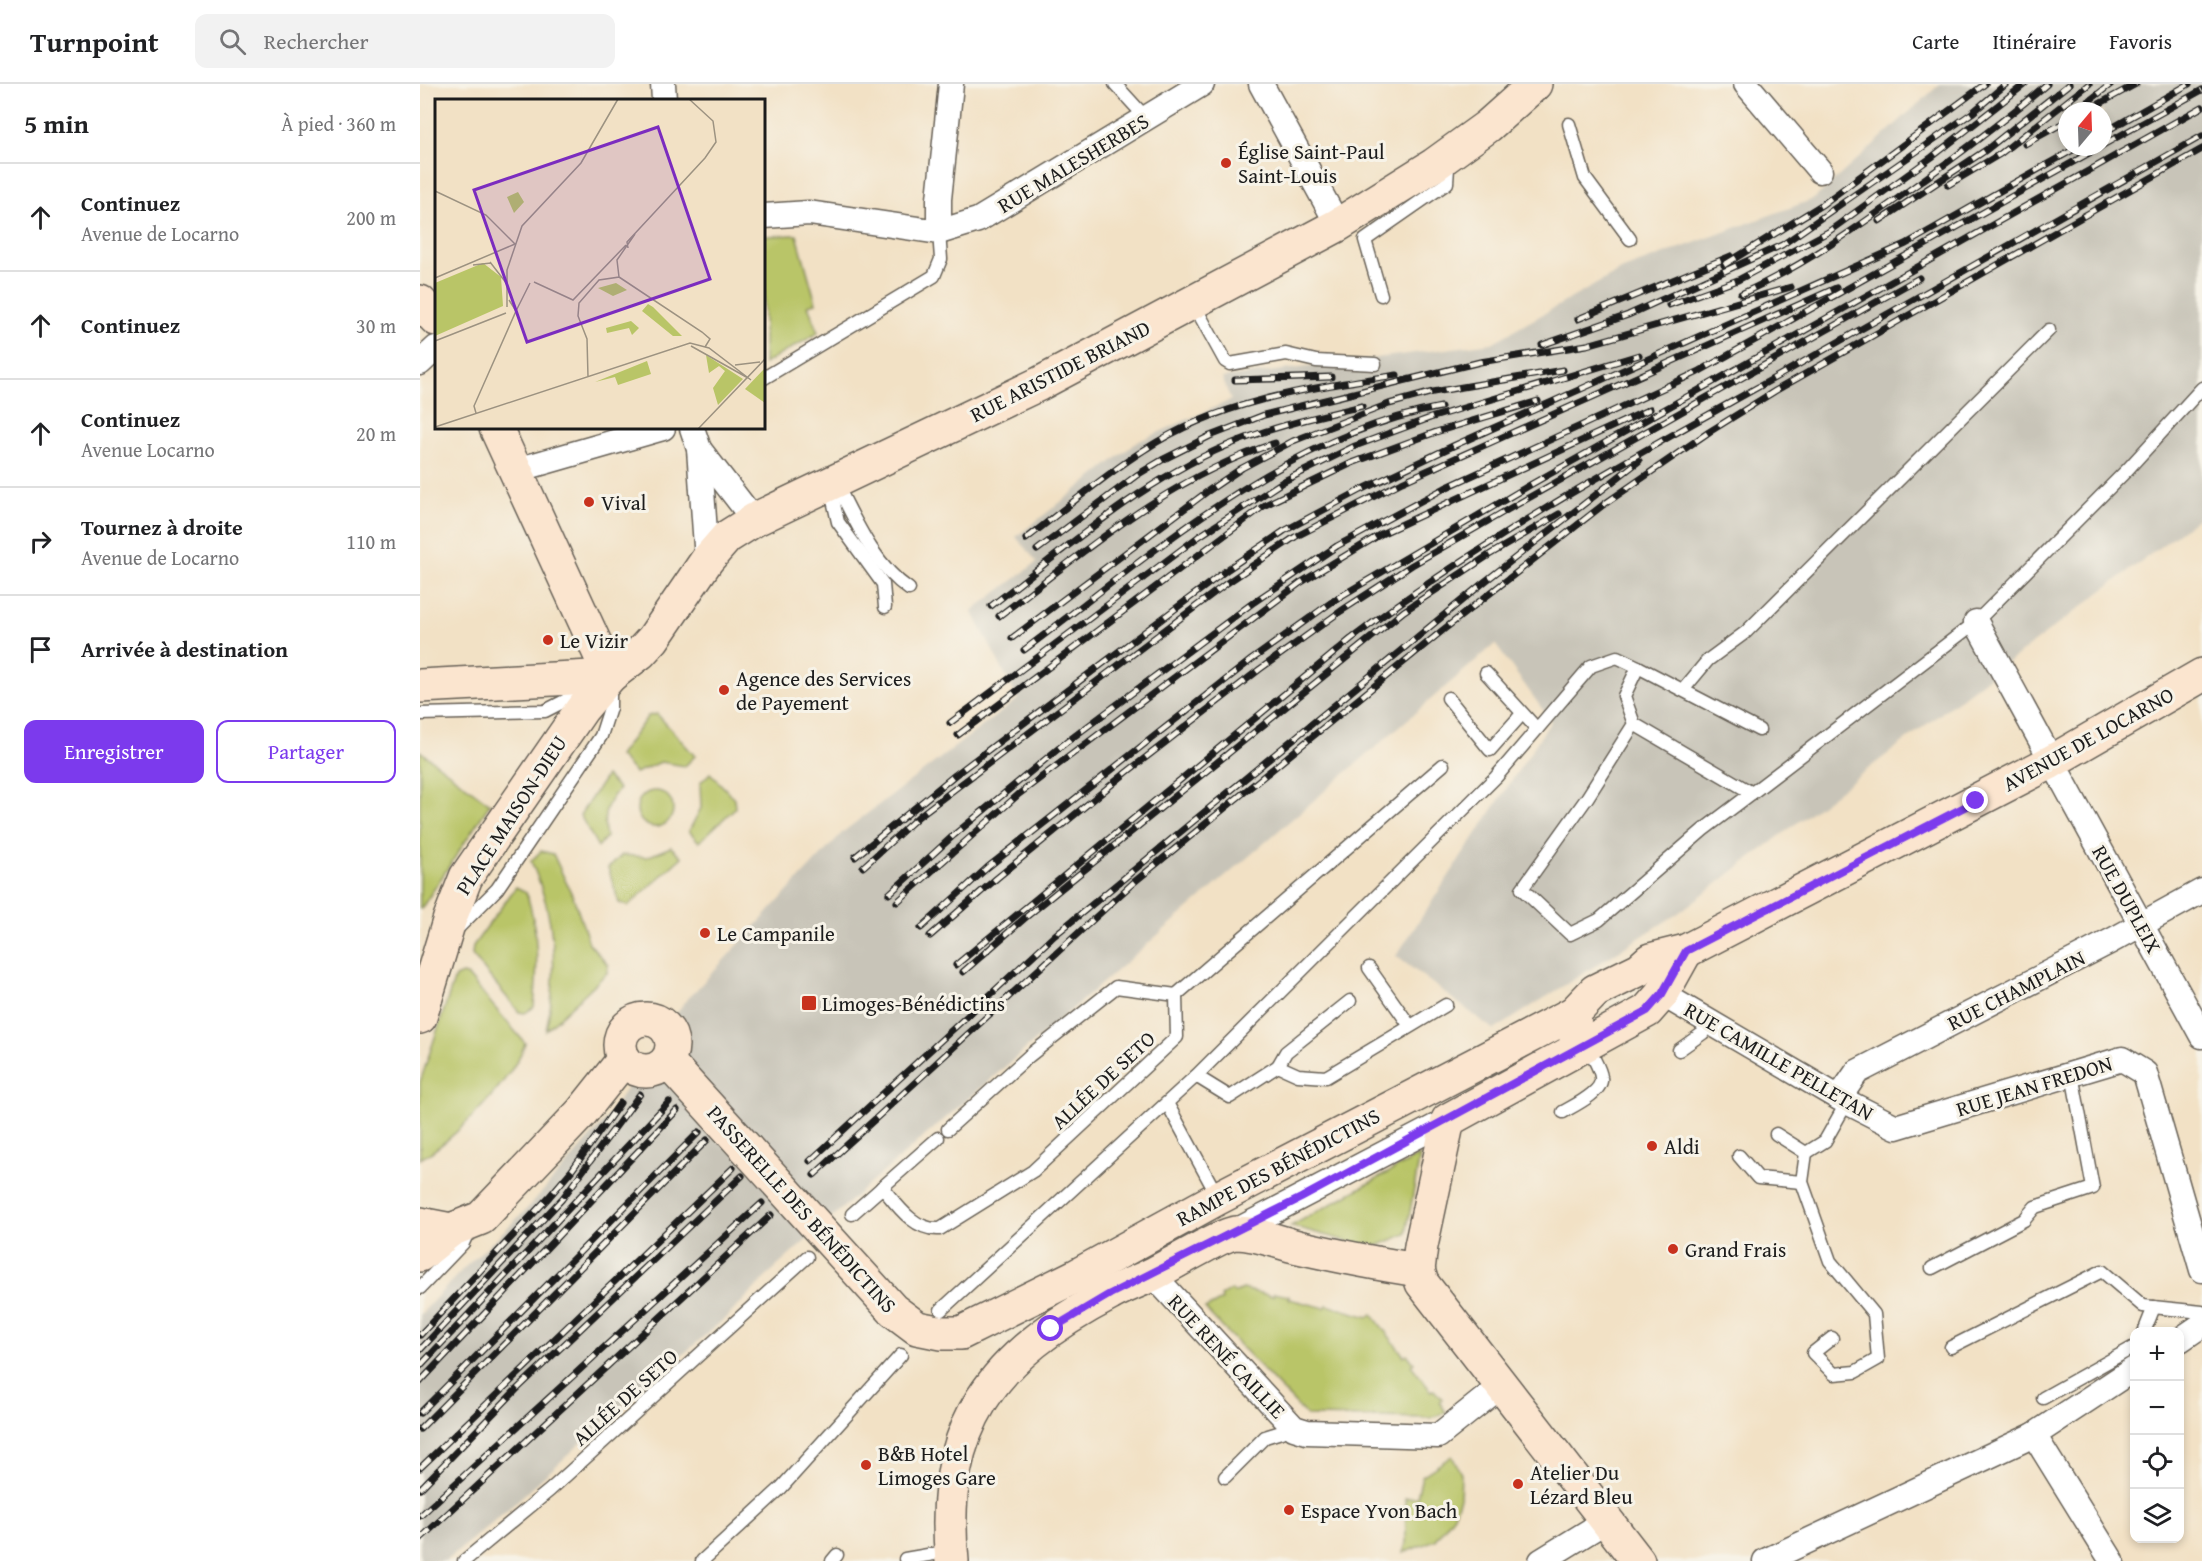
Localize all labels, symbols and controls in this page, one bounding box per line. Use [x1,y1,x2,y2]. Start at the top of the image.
search box [195,14,615,68]
text: Turnpoint [30,21,159,62]
icon: search [216,25,249,58]
text: Rechercher [264,25,369,57]
text: Carte [1912,26,1959,57]
text: Itinéraire [1992,26,2076,57]
text: Favoris [2109,26,2172,57]
inset map [435,99,765,429]
north arrow [2058,102,2112,156]
text: 5 min [24,104,89,143]
street label: RUE MALESHERBES [991,106,1155,220]
text: À pied · 360 m [281,109,396,138]
place label: Église Saint-Paul Saint-Louis [1238,136,1385,191]
marker: Église Saint-Paul Saint-Louis [1219,156,1233,170]
text: Continuez [81,187,180,219]
icon: ahead [24,201,57,234]
text: 200 m [346,203,396,232]
text: Avenue de Locarno [81,219,239,248]
icon: ahead [24,309,57,342]
text: Continuez [81,309,180,341]
text: 30 m [356,311,396,340]
street label: RUE ARISTIDE BRIAND [964,312,1156,430]
text: Continuez [81,403,180,435]
icon: ahead [24,417,57,450]
text: 20 m [356,419,396,448]
text: Avenue Locarno [81,435,215,464]
place label: Vival [601,487,647,518]
marker: Vival [582,495,596,509]
text: Tournez à droite [81,511,243,543]
icon: right [24,525,57,558]
text: 110 m [346,527,396,556]
text: Avenue de Locarno [81,543,239,572]
place label: Le Vizir [560,625,628,656]
icon: arrive [24,633,57,666]
text: Arrivée à destination [81,633,288,665]
marker: Le Vizir [541,633,555,647]
place label: Agence des Services de Payement [736,663,911,718]
street label: AVENUE DE LOCARNO [1997,679,2179,799]
marker: Agence des Services de Payement [717,683,731,697]
button: Enregistrer [24,720,204,783]
button: Partager [216,720,396,783]
street label: PLACE MAISON-DIEU [448,729,574,901]
route end [1962,787,1988,813]
street label: RUE DUPLEIX [2085,839,2169,959]
place label: Le Campanile [717,918,835,949]
marker: Le Campanile [698,926,712,940]
street label: RUE CHAMPLAIN [1942,942,2091,1038]
place label: Limoges-Bénédictins [822,988,1005,1019]
marker: Limoges-Bénédictins [800,994,818,1012]
street label: RUE CAMILLE PELLETAN [1679,994,1880,1128]
street label: ALLÉE DE SETO [1044,1023,1162,1137]
street label: RUE JEAN FREDON [1952,1047,2116,1124]
street label: PASSERELLE DES BÉNÉDICTINS [700,1098,904,1320]
street label: RAMPE DES BÉNÉDICTINS [1171,1100,1385,1234]
place label: Aldi [1664,1131,1700,1162]
marker: Aldi [1645,1139,1659,1153]
place label: Grand Frais [1685,1234,1786,1265]
marker: Grand Frais [1666,1242,1680,1256]
street label: RUE RENÉ CAILLIE [1161,1287,1293,1426]
route start [1037,1315,1063,1341]
map controls [2130,1327,2184,1543]
button: + [2130,1327,2184,1381]
street label: ALLÉE DE SETO [565,1341,685,1453]
button: − [2130,1381,2184,1435]
button: locate [2130,1435,2184,1489]
place label: B&B Hotel Limoges Gare [878,1438,996,1493]
place label: Atelier Du Lézard Bleu [1530,1457,1633,1512]
marker: B&B Hotel Limoges Gare [859,1458,873,1472]
marker: Atelier Du Lézard Bleu [1511,1477,1525,1491]
button: layers [2130,1489,2184,1543]
place label: Espace Yvon Bach [1301,1495,1458,1526]
marker: Espace Yvon Bach [1282,1503,1296,1517]

